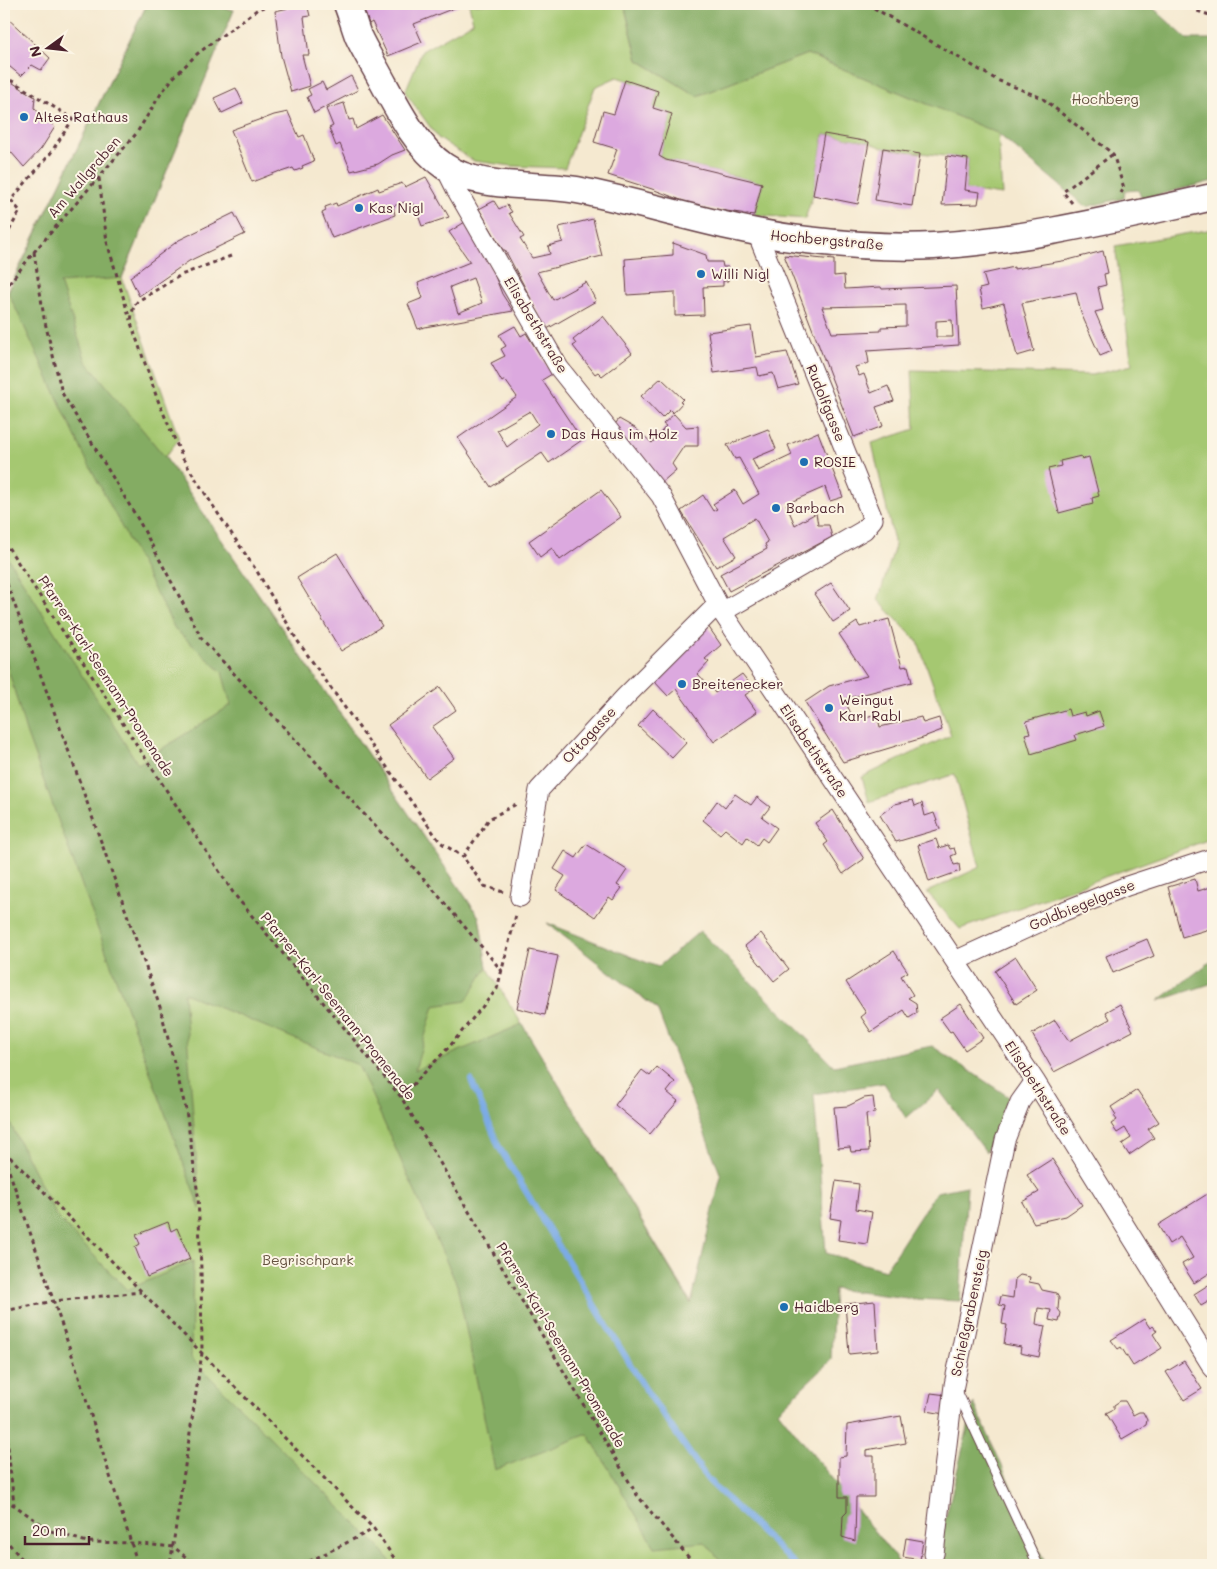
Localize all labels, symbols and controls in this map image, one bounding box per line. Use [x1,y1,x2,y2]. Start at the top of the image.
north arrow [22,22,72,72]
text: N [24,44,46,59]
park label: Hochberg [1071,89,1139,108]
place label: Altes Rathaus [34,107,128,126]
marker: Altes Rathaus [18,111,30,123]
street label: Am Wallgraben [43,132,124,222]
place label: Kas Nigl [369,198,424,217]
marker: Kas Nigl [353,202,365,214]
street label: Hochbergstraße [770,225,884,254]
place label: Willi Nigl [711,264,770,283]
marker: Willi Nigl [695,268,707,280]
street label: Elisabethstraße [500,273,573,376]
street label: Rudolfgasse [802,361,851,444]
place label: Das Haus im Holz [561,424,678,443]
marker: Das Haus im Holz [545,428,557,440]
place label: ROSIE [814,452,856,471]
marker: ROSIE [798,456,810,468]
place label: Barbach [786,498,844,517]
marker: Barbach [770,502,782,514]
street label: Pfarrer-Karl-Seemann-Promenade [34,571,179,780]
place label: Breitenecker [692,674,783,693]
marker: Breitenecker [676,678,688,690]
place label: Weingut Karl Rabl [839,690,901,725]
street label: Elisabethstraße [776,700,853,801]
street label: Ottogasse [558,702,620,767]
marker: Weingut Karl Rabl [823,702,835,714]
street label: Goldbiegelgasse [1026,875,1137,934]
street label: Pfarrer-Karl-Seemann-Promenade [257,908,420,1103]
street label: Elisabethstraße [1001,1037,1076,1139]
street label: Pfarrer-Karl-Seemann-Promenade [492,1239,630,1451]
street label: Schießgrabensteig [946,1248,991,1378]
park label: Begrischpark [262,1250,354,1269]
place label: Haidberg [794,1297,859,1316]
marker: Haidberg [778,1301,790,1313]
scale bar [25,1514,89,1546]
text: 20 m [32,1520,66,1540]

